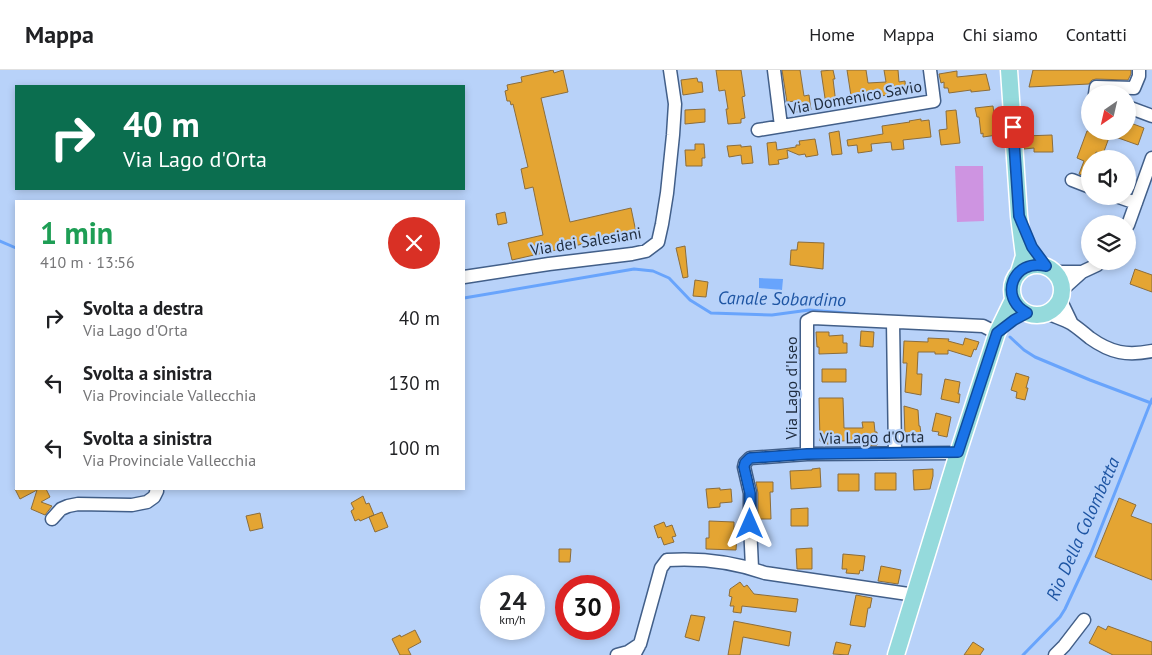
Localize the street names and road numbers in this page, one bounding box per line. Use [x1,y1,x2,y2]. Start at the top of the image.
street label: Via Domenico Savio [786,75,923,119]
street label: Via dei Salesiani [528,222,643,260]
street label: Via Lago d'Iseo [781,337,801,440]
street label: Via Lago d'Orta [819,426,924,448]

